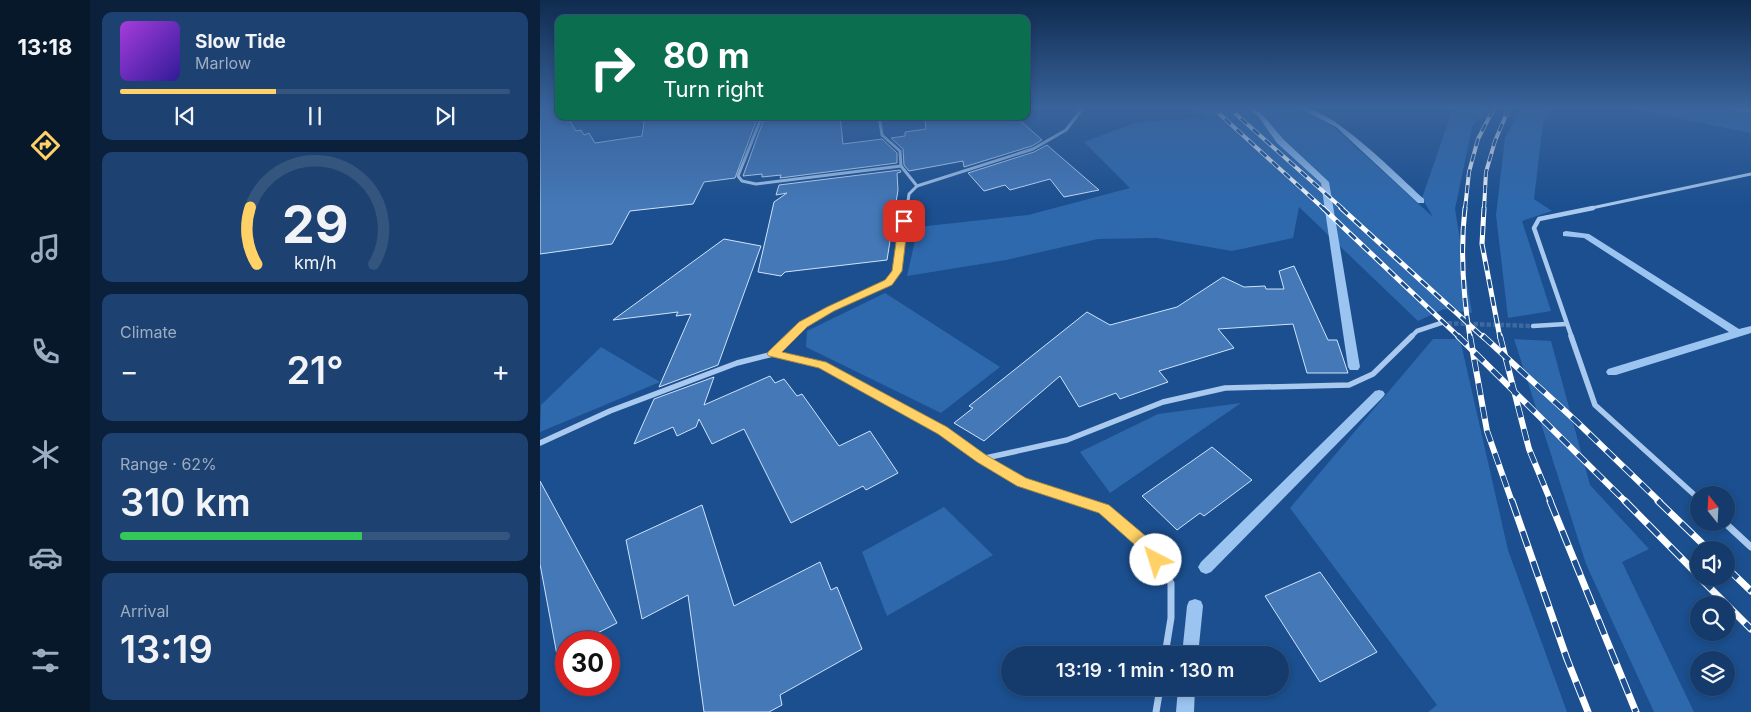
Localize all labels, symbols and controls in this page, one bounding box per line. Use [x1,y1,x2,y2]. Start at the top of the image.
text: Slow Tide [195,30,286,53]
text: 13:18 [18,34,72,60]
text: 80 m [663,34,750,76]
icon: right [580,35,645,100]
text: Marlow [195,53,251,73]
text: Turn right [663,76,764,102]
icon: previous [171,102,199,130]
icon: pause [301,102,329,130]
icon: next [431,102,459,130]
icon: directions [28,128,63,163]
text: 29 [282,193,348,256]
pin [883,200,925,242]
icon: arrive [890,207,918,235]
icon: music [28,231,63,266]
text: km/h [294,252,336,273]
text: Climate [120,322,177,342]
icon: phone [28,334,63,369]
text: 21° [286,347,344,393]
text: − [120,354,139,388]
text: + [491,354,510,388]
icon: climate [28,437,63,472]
text: Range · 62% [120,454,217,474]
text: 310 km [120,479,251,525]
north arrow [1690,486,1735,531]
map controls [1690,486,1735,696]
position arrow [1129,533,1181,585]
icon: car [28,540,63,575]
button: sound [1690,541,1735,586]
button: search [1690,596,1735,641]
text: Arrival [120,601,169,621]
text: 13:19 [120,626,213,672]
speed limit sign: 30 [555,631,620,696]
icon: filters [28,643,63,678]
button: layers [1690,651,1735,696]
text: 13:19 · 1 min · 130 m [1056,659,1234,682]

